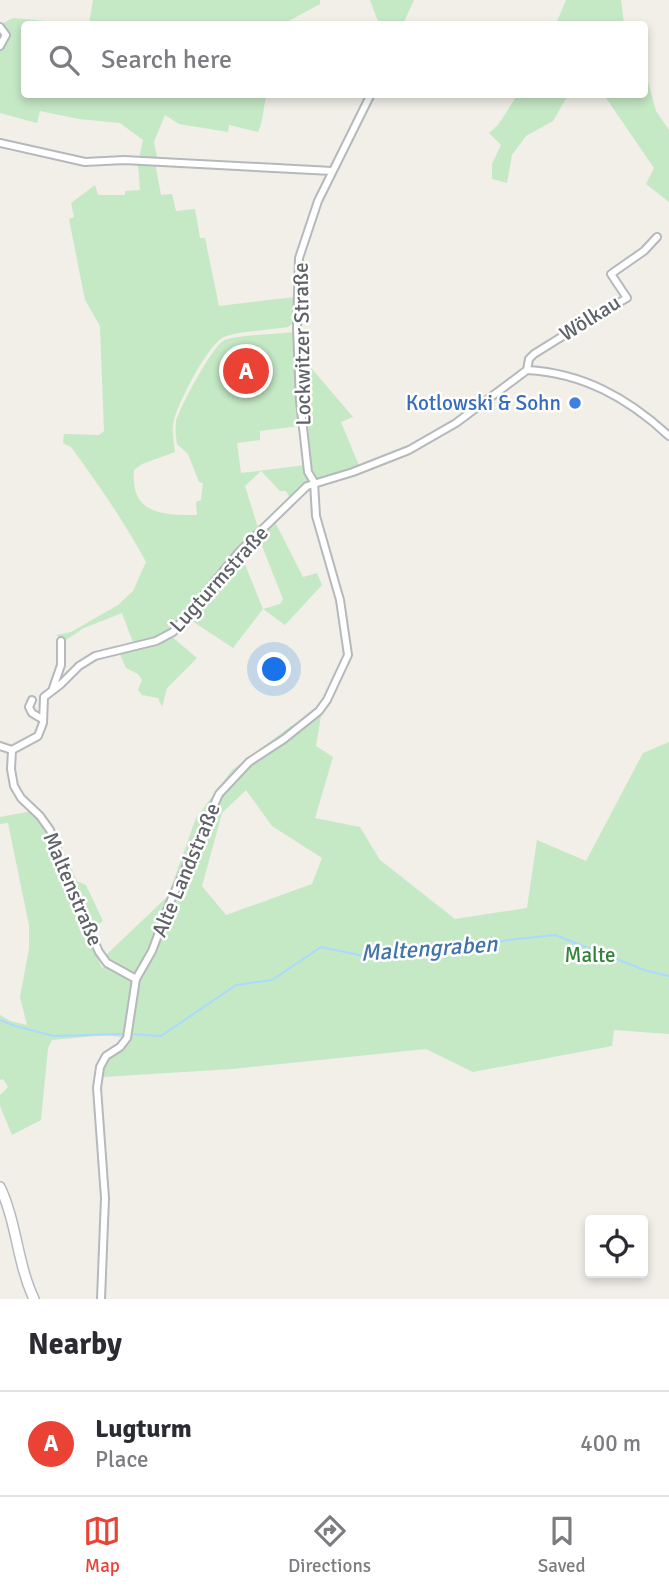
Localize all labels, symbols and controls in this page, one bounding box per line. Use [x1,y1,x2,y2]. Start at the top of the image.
search box [21,21,648,98]
icon: search [45,41,83,79]
text: Search here [101,44,232,76]
street label: Lockwitzer Straße [288,262,316,426]
street label: Wölkau [555,289,625,347]
pin: A [223,345,269,397]
place label: Kotlowski & Sohn [406,390,561,416]
marker: Kotlowski & Sohn [567,395,583,411]
street label: Lugturmstraße [164,520,274,638]
your location [257,652,291,686]
street label: Alte Landstraße [146,799,226,941]
street label: Maltenstraße [37,828,109,950]
water label: Maltengraben [360,929,500,968]
park label: Malte [564,942,616,968]
map controls [585,1215,648,1278]
button: locate [585,1215,648,1278]
text: Nearby [28,1326,122,1363]
text: Lugturm [95,1413,192,1445]
text: A [44,1429,58,1458]
text: 400 m [580,1429,641,1458]
text: Place [95,1445,149,1474]
tab: Map [83,1512,121,1578]
tab: Directions [288,1512,371,1578]
tab: Saved [538,1512,586,1578]

